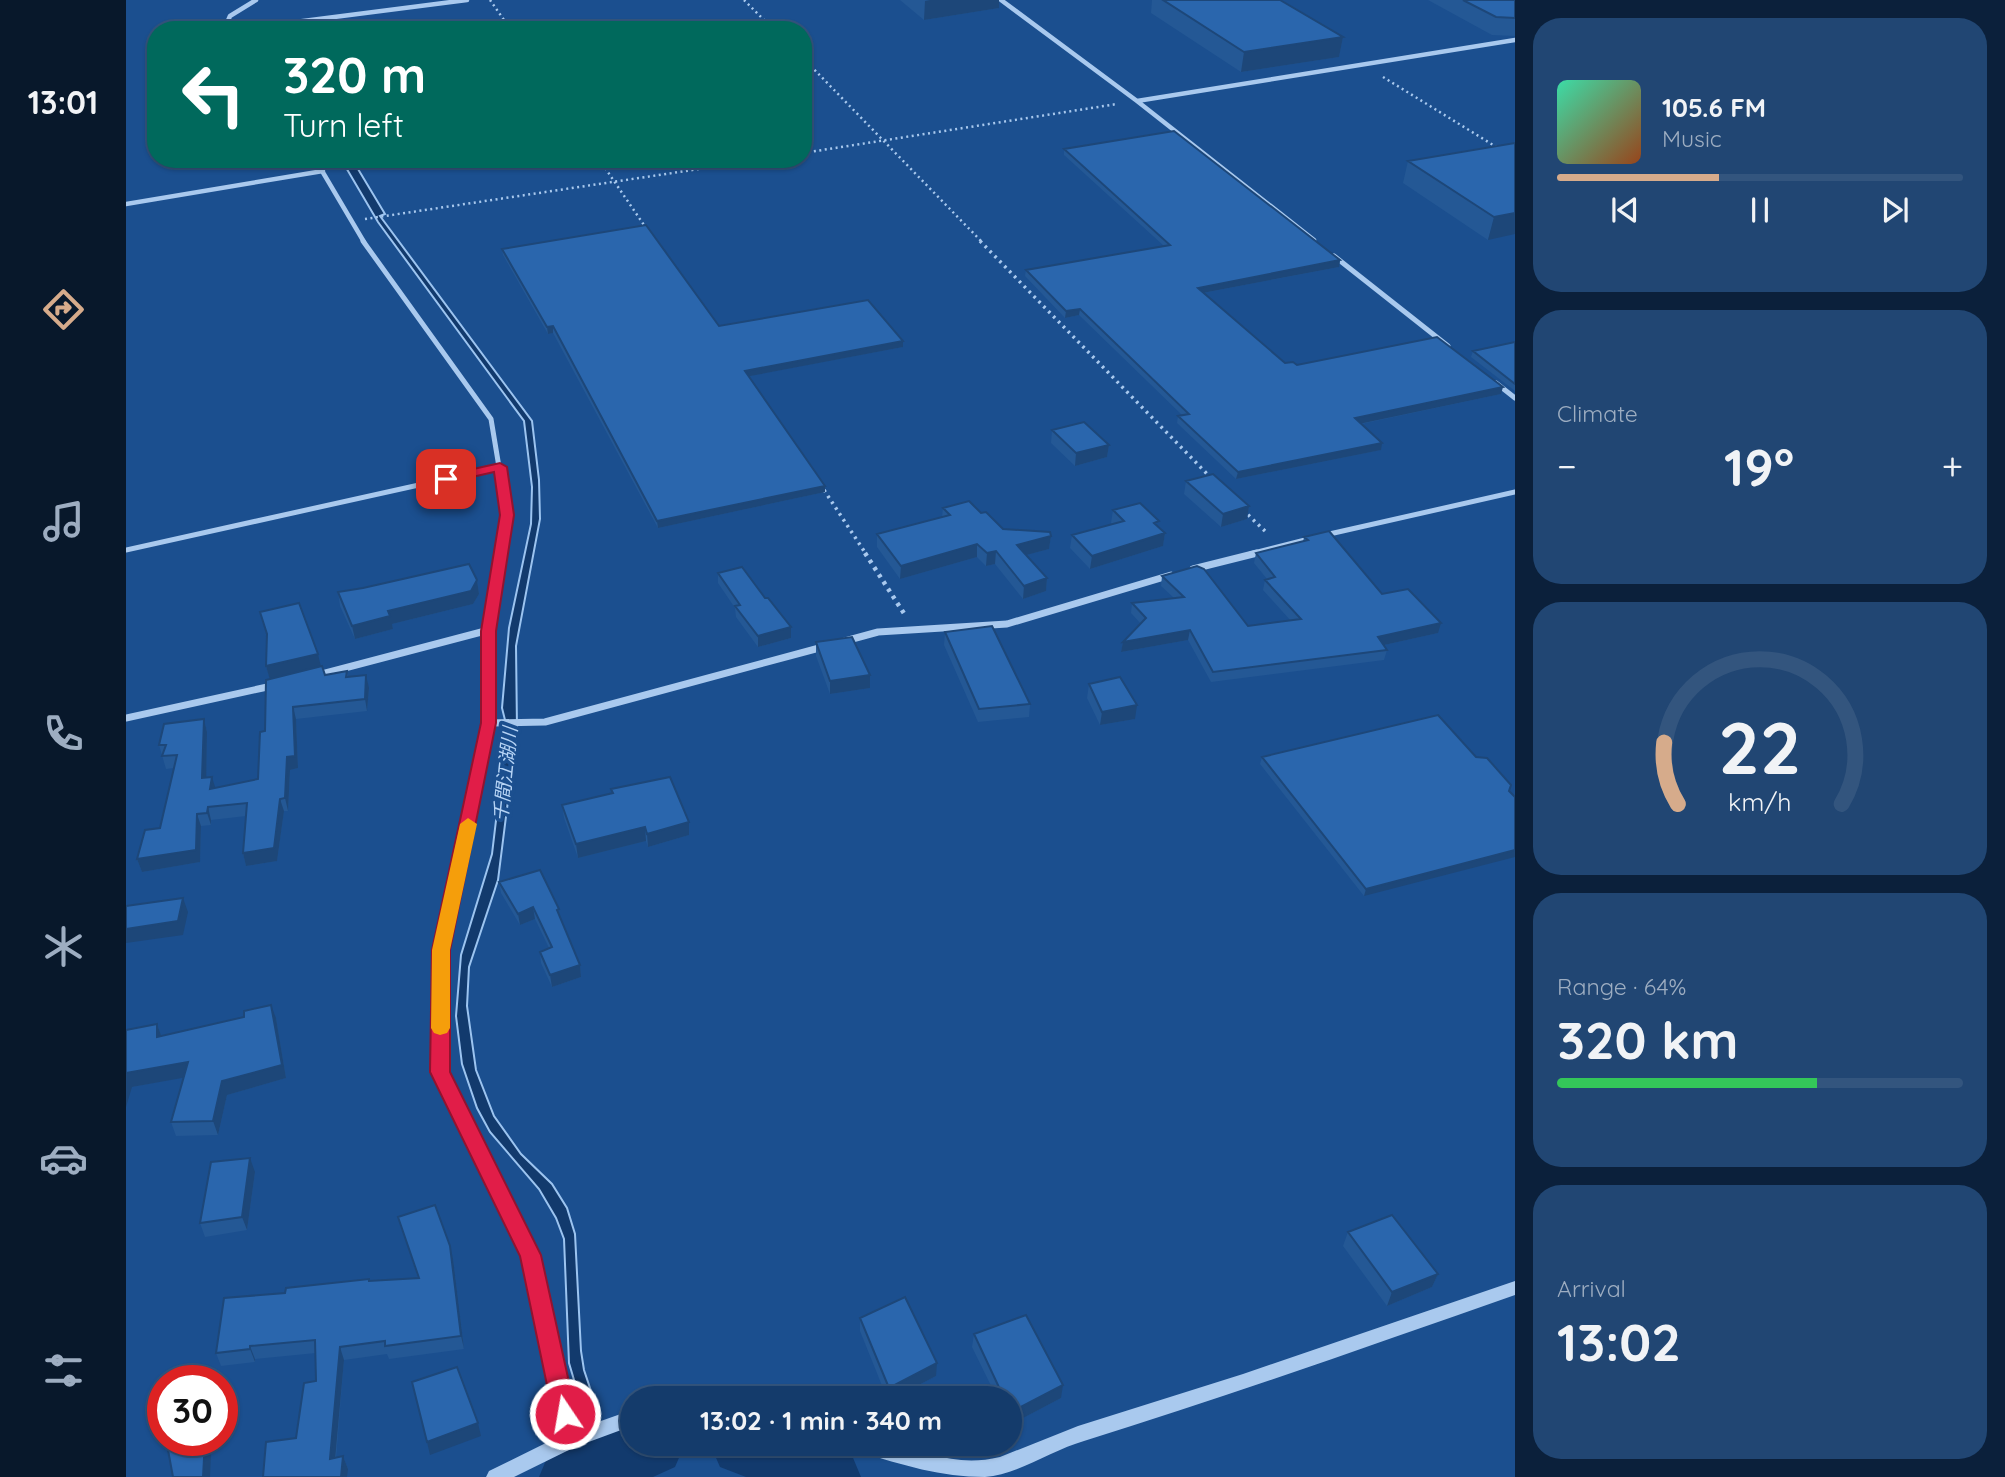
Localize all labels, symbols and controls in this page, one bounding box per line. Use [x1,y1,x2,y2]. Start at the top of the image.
text: 320 m [283,44,426,105]
icon: left [168,49,259,140]
text: 13:01 [28,82,98,122]
text: 105.6 FM [1662,91,1766,124]
text: Turn left [283,105,404,145]
text: Music [1662,124,1722,153]
icon: previous [1606,191,1644,229]
icon: pause [1741,191,1779,229]
icon: next [1876,191,1914,229]
icon: directions [39,285,88,334]
text: Climate [1557,399,1638,428]
text: 19° [1724,434,1794,499]
text: − [1557,442,1577,490]
text: + [1942,442,1963,490]
pin [416,449,476,509]
icon: arrive [427,460,465,498]
icon: music [39,497,88,546]
text: 22 [1719,702,1801,793]
icon: phone [39,709,88,758]
water label: 千間江湖川 [488,724,522,823]
text: km/h [1728,786,1792,817]
icon: climate [39,922,88,971]
text: Range · 64% [1557,972,1686,1001]
text: 320 km [1557,1007,1739,1072]
icon: car [39,1134,88,1183]
text: Arrival [1557,1274,1626,1303]
text: 13:02 [1557,1309,1681,1374]
icon: filters [39,1346,88,1395]
speed limit sign: 30 [147,1365,238,1456]
position arrow [528,1377,602,1451]
text: 13:02 · 1 min · 340 m [700,1404,942,1437]

